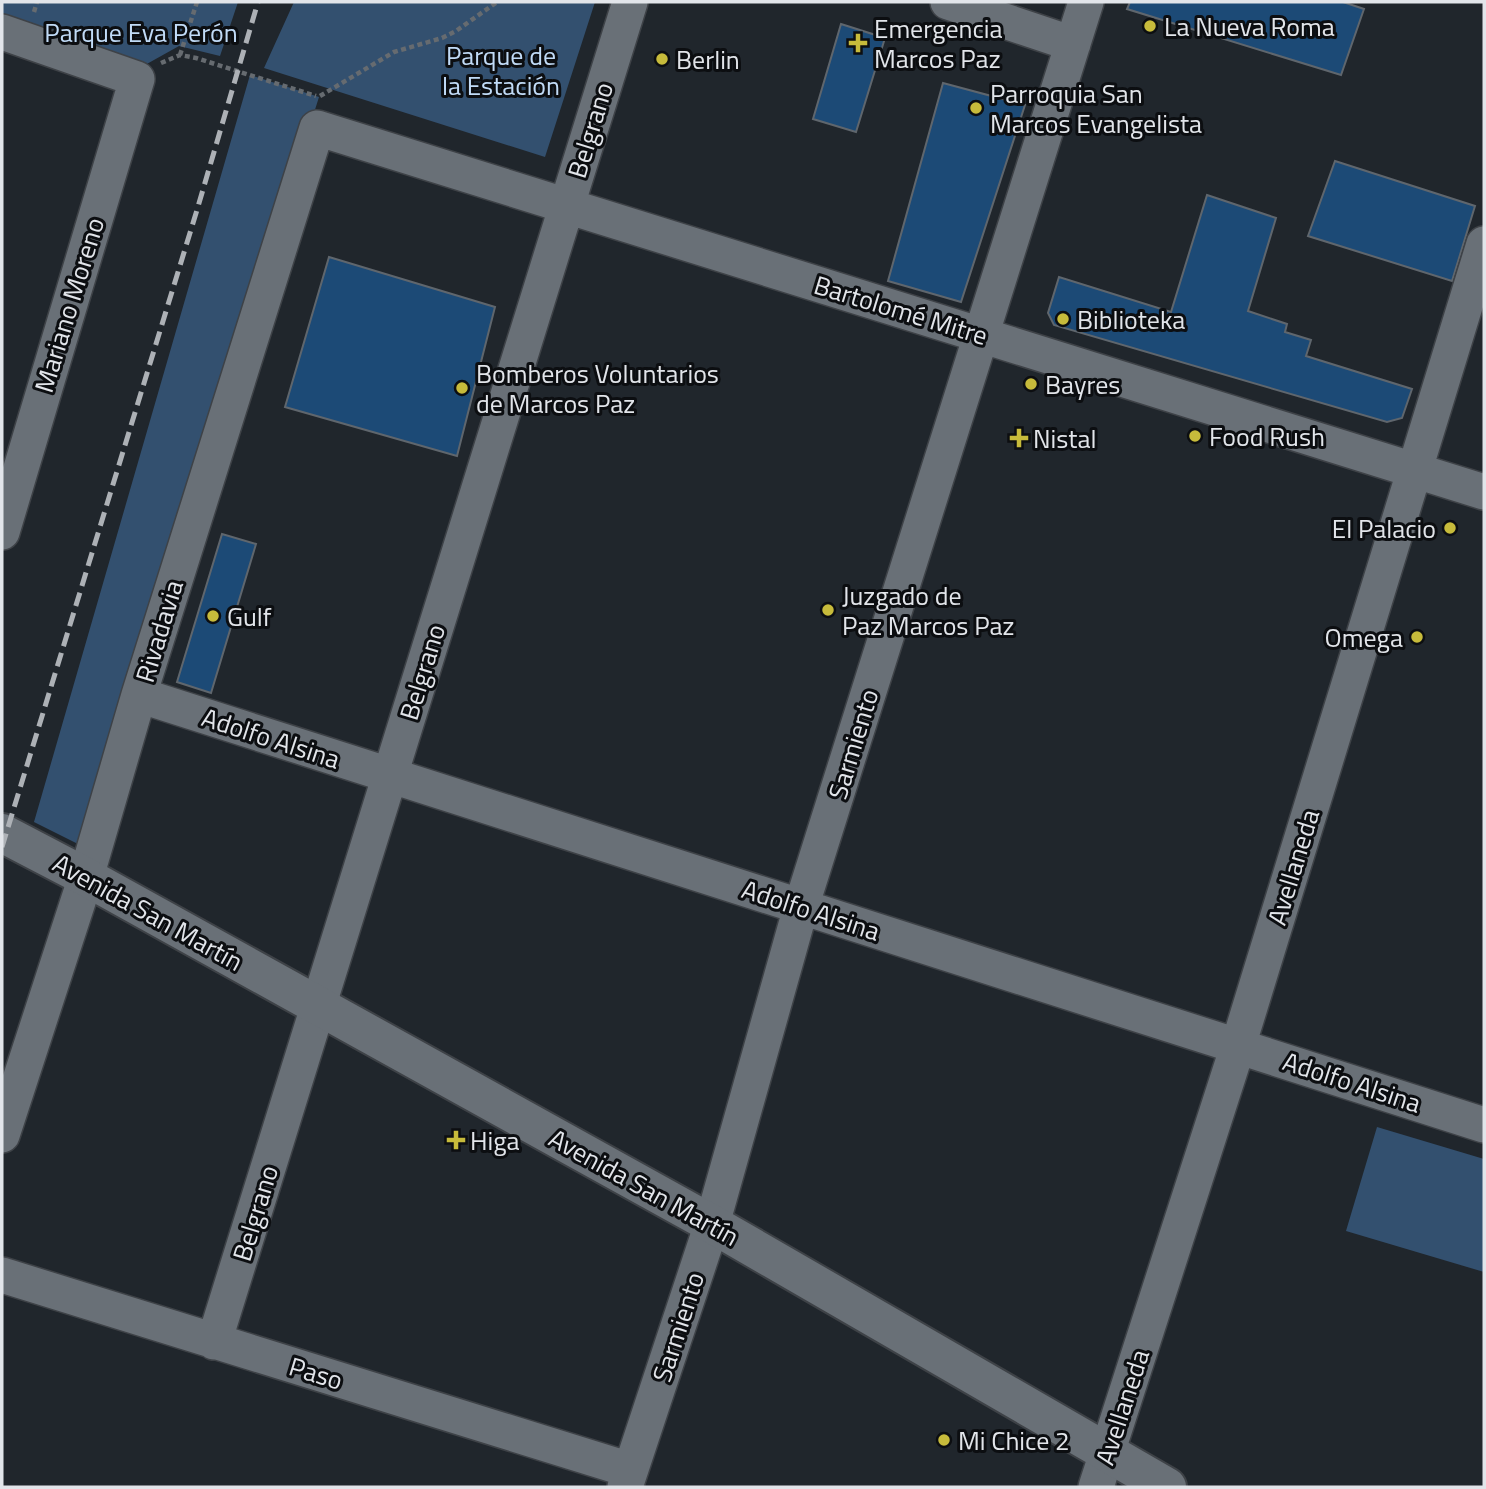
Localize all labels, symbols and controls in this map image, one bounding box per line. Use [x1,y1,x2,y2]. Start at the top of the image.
place label: La Nueva Roma [1164,7,1335,46]
place label: Emergencia Marcos Paz [874,9,1003,78]
park label: Parque Eva Perón [44,13,238,52]
marker: La Nueva Roma [1142,18,1158,34]
marker: Emergencia Marcos Paz [848,33,868,53]
park label: Parque de la Estación [442,36,560,105]
place label: Berlin [676,40,740,79]
marker: Berlin [654,51,670,67]
place label: Parroquia San Marcos Evangelista [990,74,1202,143]
street label: Belgrano [557,77,623,183]
marker: Parroquia San Marcos Evangelista [968,100,984,116]
street label: Mariano Moreno [24,213,114,397]
street label: Bartolomé Mitre [809,265,993,355]
place label: Biblioteka [1077,300,1185,339]
marker: Biblioteka [1055,311,1071,327]
place label: Bomberos Voluntarios de Marcos Paz [476,354,719,423]
place label: Bayres [1045,365,1120,404]
marker: Bayres [1023,376,1039,392]
marker: Bomberos Voluntarios de Marcos Paz [454,380,470,396]
place label: Food Rush [1209,417,1325,456]
place label: Nistal [1033,419,1097,458]
marker: Food Rush [1187,428,1203,444]
marker: Nistal [1011,430,1027,446]
place label: El Palacio [1332,509,1436,548]
marker: El Palacio [1442,520,1458,536]
street label: Rivadavia [125,575,193,687]
place label: Juzgado de Paz Marcos Paz [842,576,1014,645]
place label: Gulf [227,597,272,636]
marker: Juzgado de Paz Marcos Paz [820,602,836,618]
marker: Gulf [205,608,221,624]
place label: Omega [1325,618,1403,657]
street label: Belgrano [389,619,455,725]
marker: Omega [1409,629,1425,645]
street label: Sarmiento [818,684,888,804]
street label: Adolfo Alsina [197,697,345,779]
street label: Avellaneda [1257,804,1329,930]
street label: Avenida San Martín [46,844,250,980]
street label: Adolfo Alsina [737,869,885,951]
street label: Adolfo Alsina [1278,1041,1426,1123]
street label: Avenida San Martín [542,1119,746,1255]
place label: Higa [470,1121,520,1160]
marker: Higa [448,1132,464,1148]
street label: Belgrano [222,1160,288,1266]
street label: Sarmiento [642,1267,714,1387]
street label: Avellaneda [1085,1344,1159,1470]
street label: Paso [284,1346,348,1400]
place label: Mi Chice 2 [958,1421,1070,1460]
marker: Mi Chice 2 [936,1432,952,1448]

